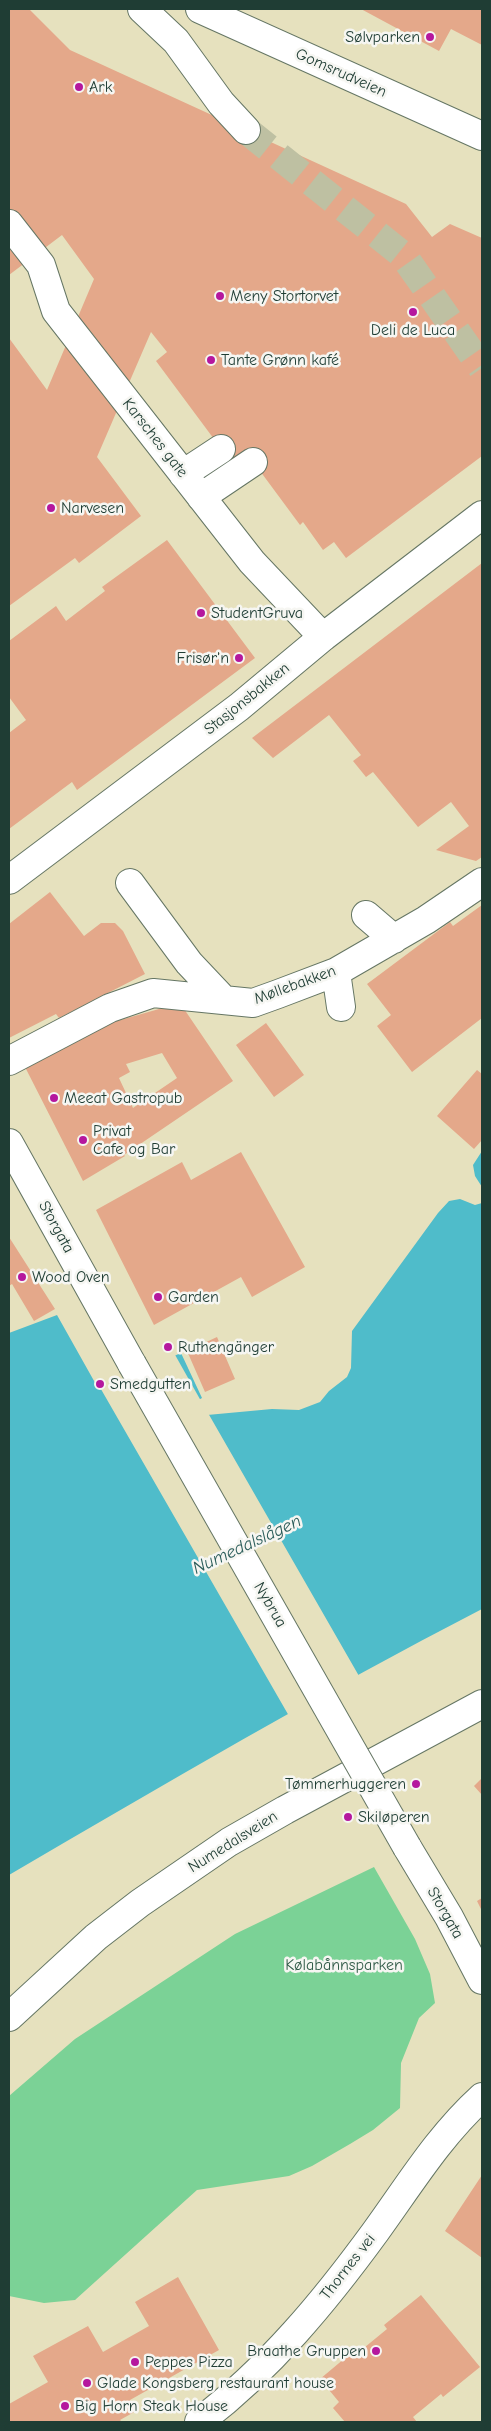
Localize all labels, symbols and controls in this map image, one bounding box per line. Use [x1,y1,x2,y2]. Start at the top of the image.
place label: Sølvparken [345,27,420,47]
marker: Sølvparken [424,31,436,43]
street label: Gomsrudveien [292,44,390,102]
place label: Ark [89,77,112,97]
marker: Ark [73,81,85,93]
place label: Meny Stortorvet [230,286,338,306]
marker: Meny Stortorvet [214,290,226,302]
marker: Deli de Luca [407,306,419,318]
place label: Deli de Luca [371,320,455,340]
place label: Tante Grønn kafé [221,350,339,370]
marker: Tante Grønn kafé [205,354,217,366]
street label: Karsches gate [118,395,192,481]
place label: Narvesen [61,498,124,518]
marker: Narvesen [45,502,57,514]
place label: StudentGruva [211,603,303,623]
marker: StudentGruva [195,607,207,619]
place label: Frisør'n [176,648,229,668]
marker: Frisør'n [233,652,245,664]
street label: Stasjonsbakken [200,659,294,739]
street label: Møllebakken [251,961,339,1009]
place label: Meeat Gastropub [64,1088,182,1108]
marker: Meeat Gastropub [48,1092,60,1104]
place label: Privat Cafe og Bar [93,1121,175,1159]
marker: Privat Cafe og Bar [77,1134,89,1146]
street label: Storgata [34,1198,78,1256]
place label: Wood Oven [32,1267,110,1287]
marker: Wood Oven [16,1271,28,1283]
place label: Garden [168,1287,219,1307]
marker: Garden [152,1291,164,1303]
place label: Ruthengänger [178,1337,274,1357]
marker: Ruthengänger [162,1341,174,1353]
place label: Smedgutten [110,1374,191,1394]
marker: Smedgutten [94,1378,106,1390]
water label: Numedalslågen [189,1510,305,1580]
street label: Nybrua [249,1579,291,1631]
place label: Tømmerhuggeren [285,1774,406,1794]
marker: Tømmerhuggeren [410,1778,422,1790]
street label: Numedalsveien [185,1807,281,1877]
place label: Skiløperen [358,1807,430,1827]
marker: Skiløperen [342,1811,354,1823]
street label: Storgata [423,1884,467,1942]
park label: Kølabånnsparken [285,1955,403,1975]
street label: Thornes vei [316,2230,380,2304]
place label: Braathe Gruppen [247,2341,366,2361]
marker: Braathe Gruppen [370,2345,382,2357]
place label: Peppes Pizza [145,2352,233,2372]
marker: Peppes Pizza [129,2356,141,2368]
place label: Glade Kongsberg restaurant house [97,2373,334,2393]
marker: Glade Kongsberg restaurant house [81,2377,93,2389]
place label: Big Horn Steak House [75,2396,228,2416]
marker: Big Horn Steak House [59,2400,71,2412]

